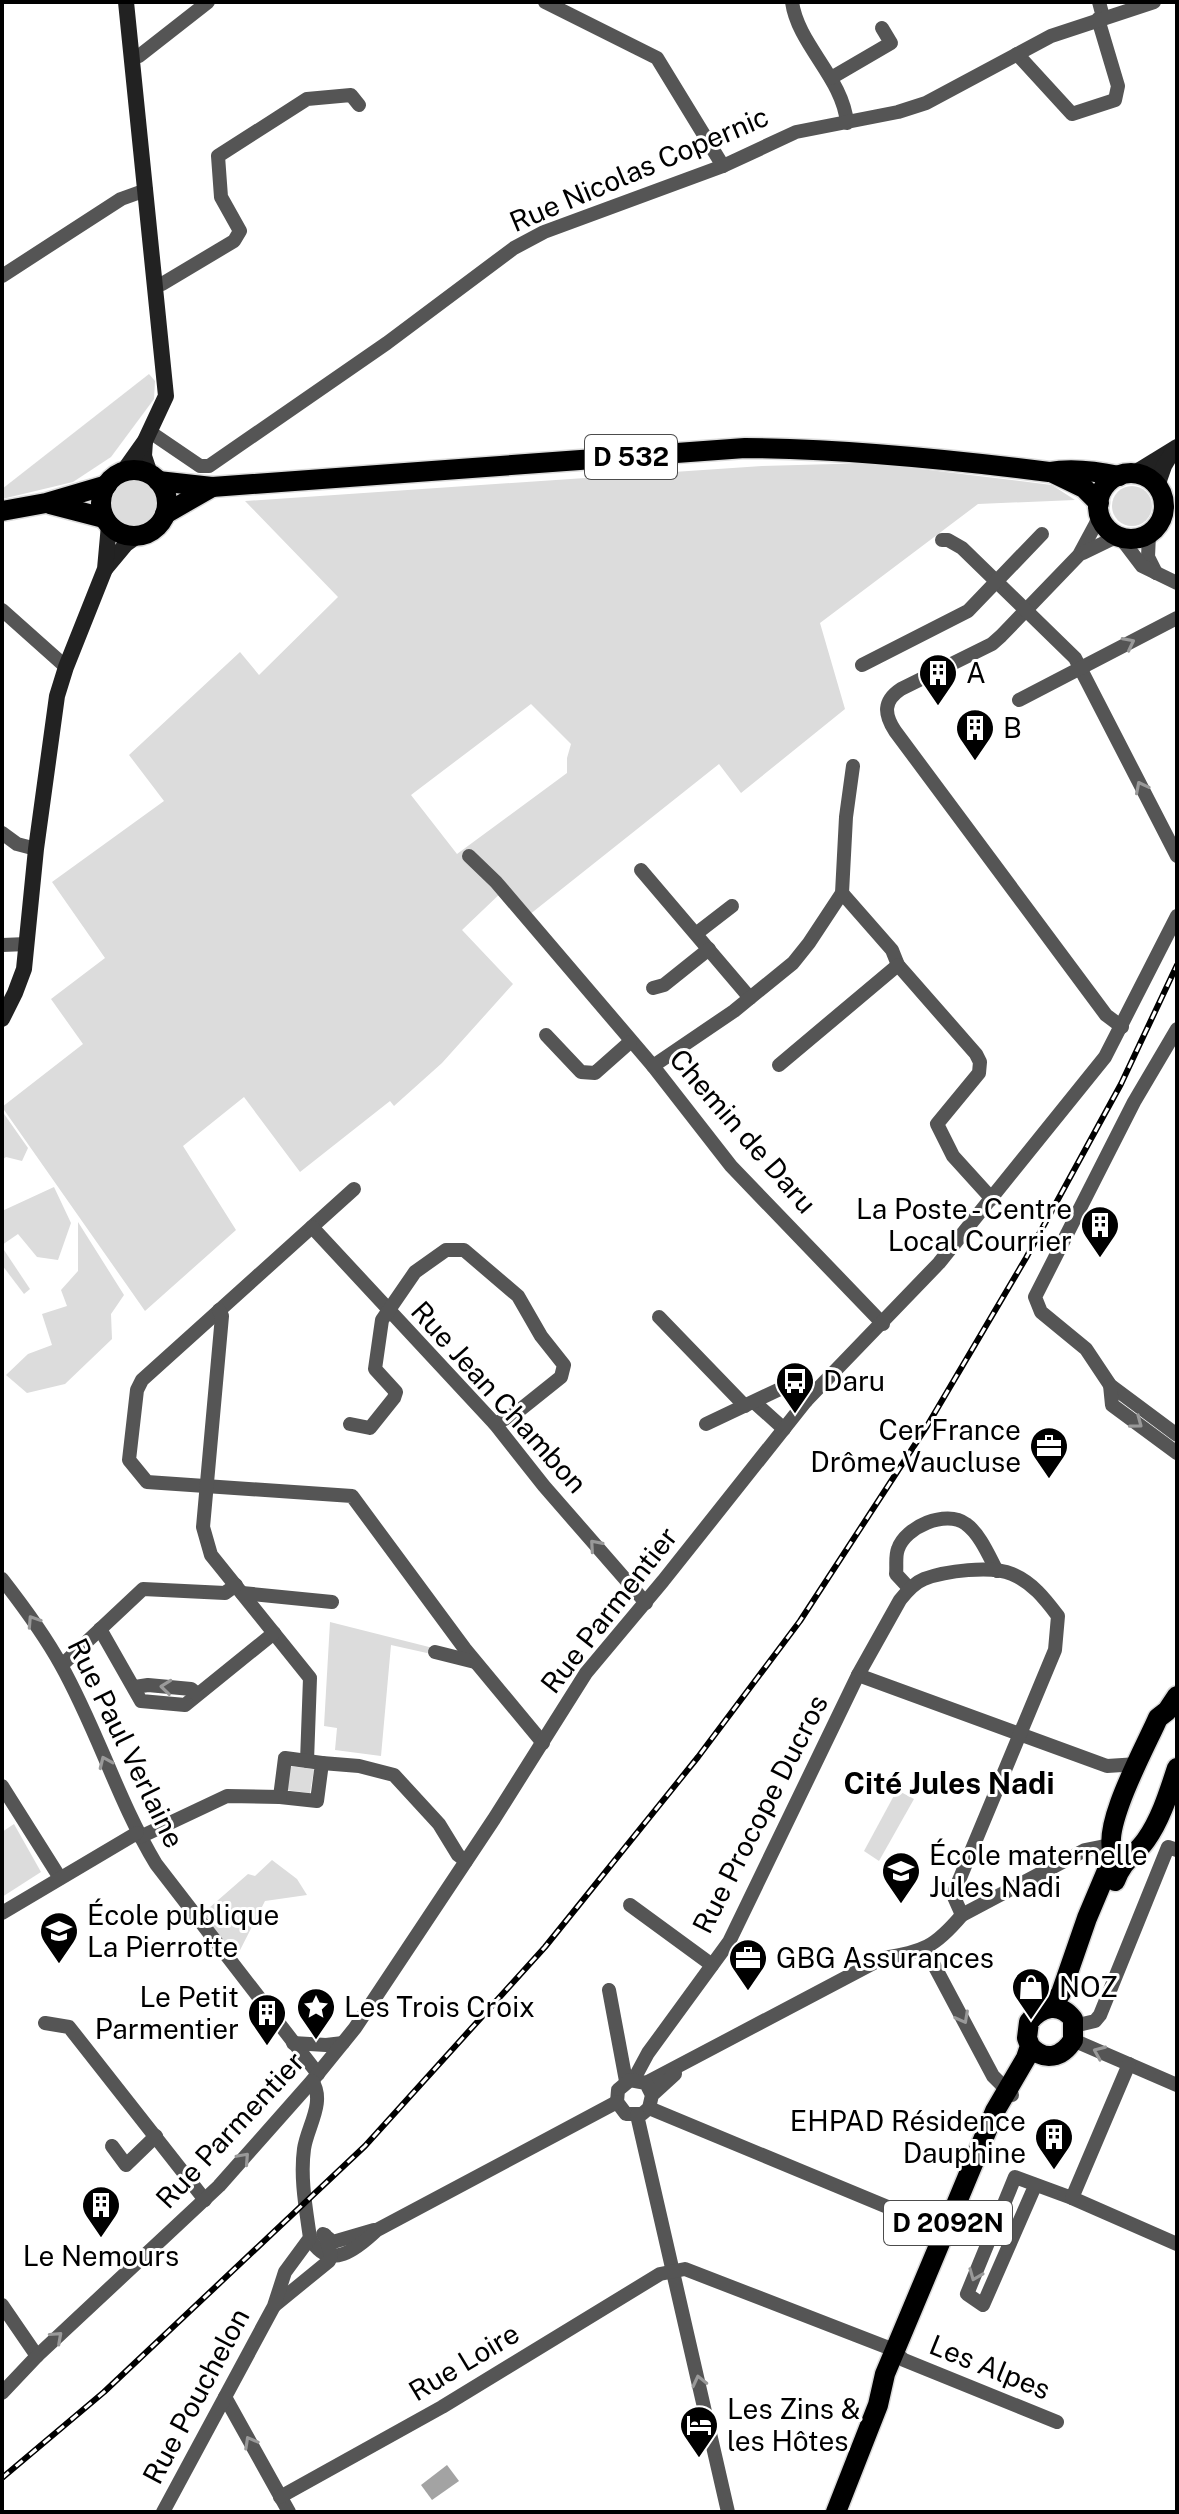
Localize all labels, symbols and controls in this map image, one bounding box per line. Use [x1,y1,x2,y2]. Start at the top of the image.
street label: Rue Nicolas Copernic [504,99,773,238]
road number: D 532 [585,435,677,479]
one-way arrow [1121,637,1135,652]
building icon: A [917,652,959,707]
place label: A [966,656,986,689]
building icon: B [954,707,996,762]
place label: B [1003,711,1022,744]
one-way arrow [1136,781,1151,796]
street label: Chemin de Daru [663,1042,824,1219]
place label: La Poste - Centre Local Courrier [856,1192,1072,1257]
building icon: La Poste - Centre Local Courrier [1079,1204,1121,1259]
street label: Rue Jean Chambon [405,1294,594,1499]
bus stop icon: Daru [774,1360,816,1415]
place label: Daru [823,1364,885,1397]
place label: Cer France Drôme Vaucluse [810,1413,1021,1478]
one-way arrow [1128,1413,1142,1427]
office icon: Cer France Drôme Vaucluse [1028,1425,1070,1480]
street label: Rue Parmentier [534,1520,684,1699]
one-way arrow [590,1539,604,1554]
one-way arrow [28,1615,43,1630]
street label: Rue Paul Verlaine [61,1633,191,1853]
one-way arrow [159,1678,172,1695]
street label: Rue Procope Ducros [685,1689,834,1939]
one-way arrow [99,1756,115,1770]
district label: Cité Jules Nadi [844,1765,1054,1801]
place label: École maternelle Jules Nadi [929,1838,1148,1903]
school or university icon: École maternelle Jules Nadi [880,1850,922,1905]
place label: École publique La Pierrotte [87,1898,279,1963]
school or university icon: École publique La Pierrotte [38,1910,80,1965]
office icon: GBG Assurances [727,1937,769,1992]
place label: GBG Assurances [776,1941,994,1974]
shop icon: NOZ [1010,1966,1052,2021]
place label: NOZ [1059,1970,1118,2003]
place label: Le Petit Parmentier [95,1980,239,2045]
place icon: Les Trois Croix [295,1986,337,2041]
place label: Les Trois Croix [344,1990,535,2023]
building icon: Le Petit Parmentier [246,1992,288,2047]
one-way arrow [953,2010,968,2025]
street label: Rue Parmentier [149,2045,310,2215]
one-way arrow [1093,2045,1107,2061]
place label: EHPAD Résidence Dauphine [790,2104,1026,2169]
building icon: EHPAD Résidence Dauphine [1033,2116,1075,2171]
one-way arrow [235,2152,249,2167]
building icon: Le Nemours [80,2184,122,2239]
road number: D 2092N [884,2201,1012,2245]
place label: Le Nemours [23,2239,179,2272]
one-way arrow [968,2267,984,2281]
street label: Rue Pouchelon [135,2302,256,2489]
street label: Rue Loire [403,2316,525,2407]
street label: Les Alpes [925,2327,1055,2406]
one-way arrow [47,2333,62,2347]
one-way arrow [691,2375,708,2389]
place label: Les Zins & les Hôtes [727,2392,860,2457]
hotel icon: Les Zins & les Hôtes [678,2404,720,2459]
one-way arrow [244,2437,260,2451]

